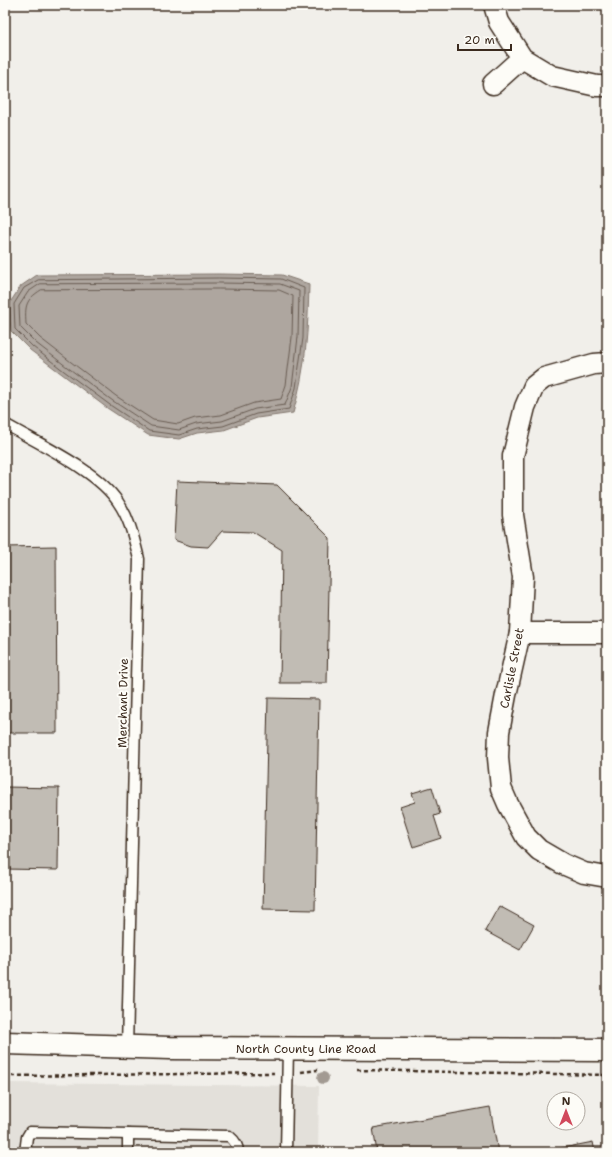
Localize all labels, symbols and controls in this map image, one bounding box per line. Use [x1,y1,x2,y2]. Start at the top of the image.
scale bar [458,26,511,52]
text: 20 m [464,32,495,48]
street label: Carlisle Street [496,626,528,710]
street label: Merchant Drive [114,658,132,748]
street label: North County Line Road [236,1041,377,1057]
north arrow [546,1091,586,1131]
text: N [562,1094,571,1109]

